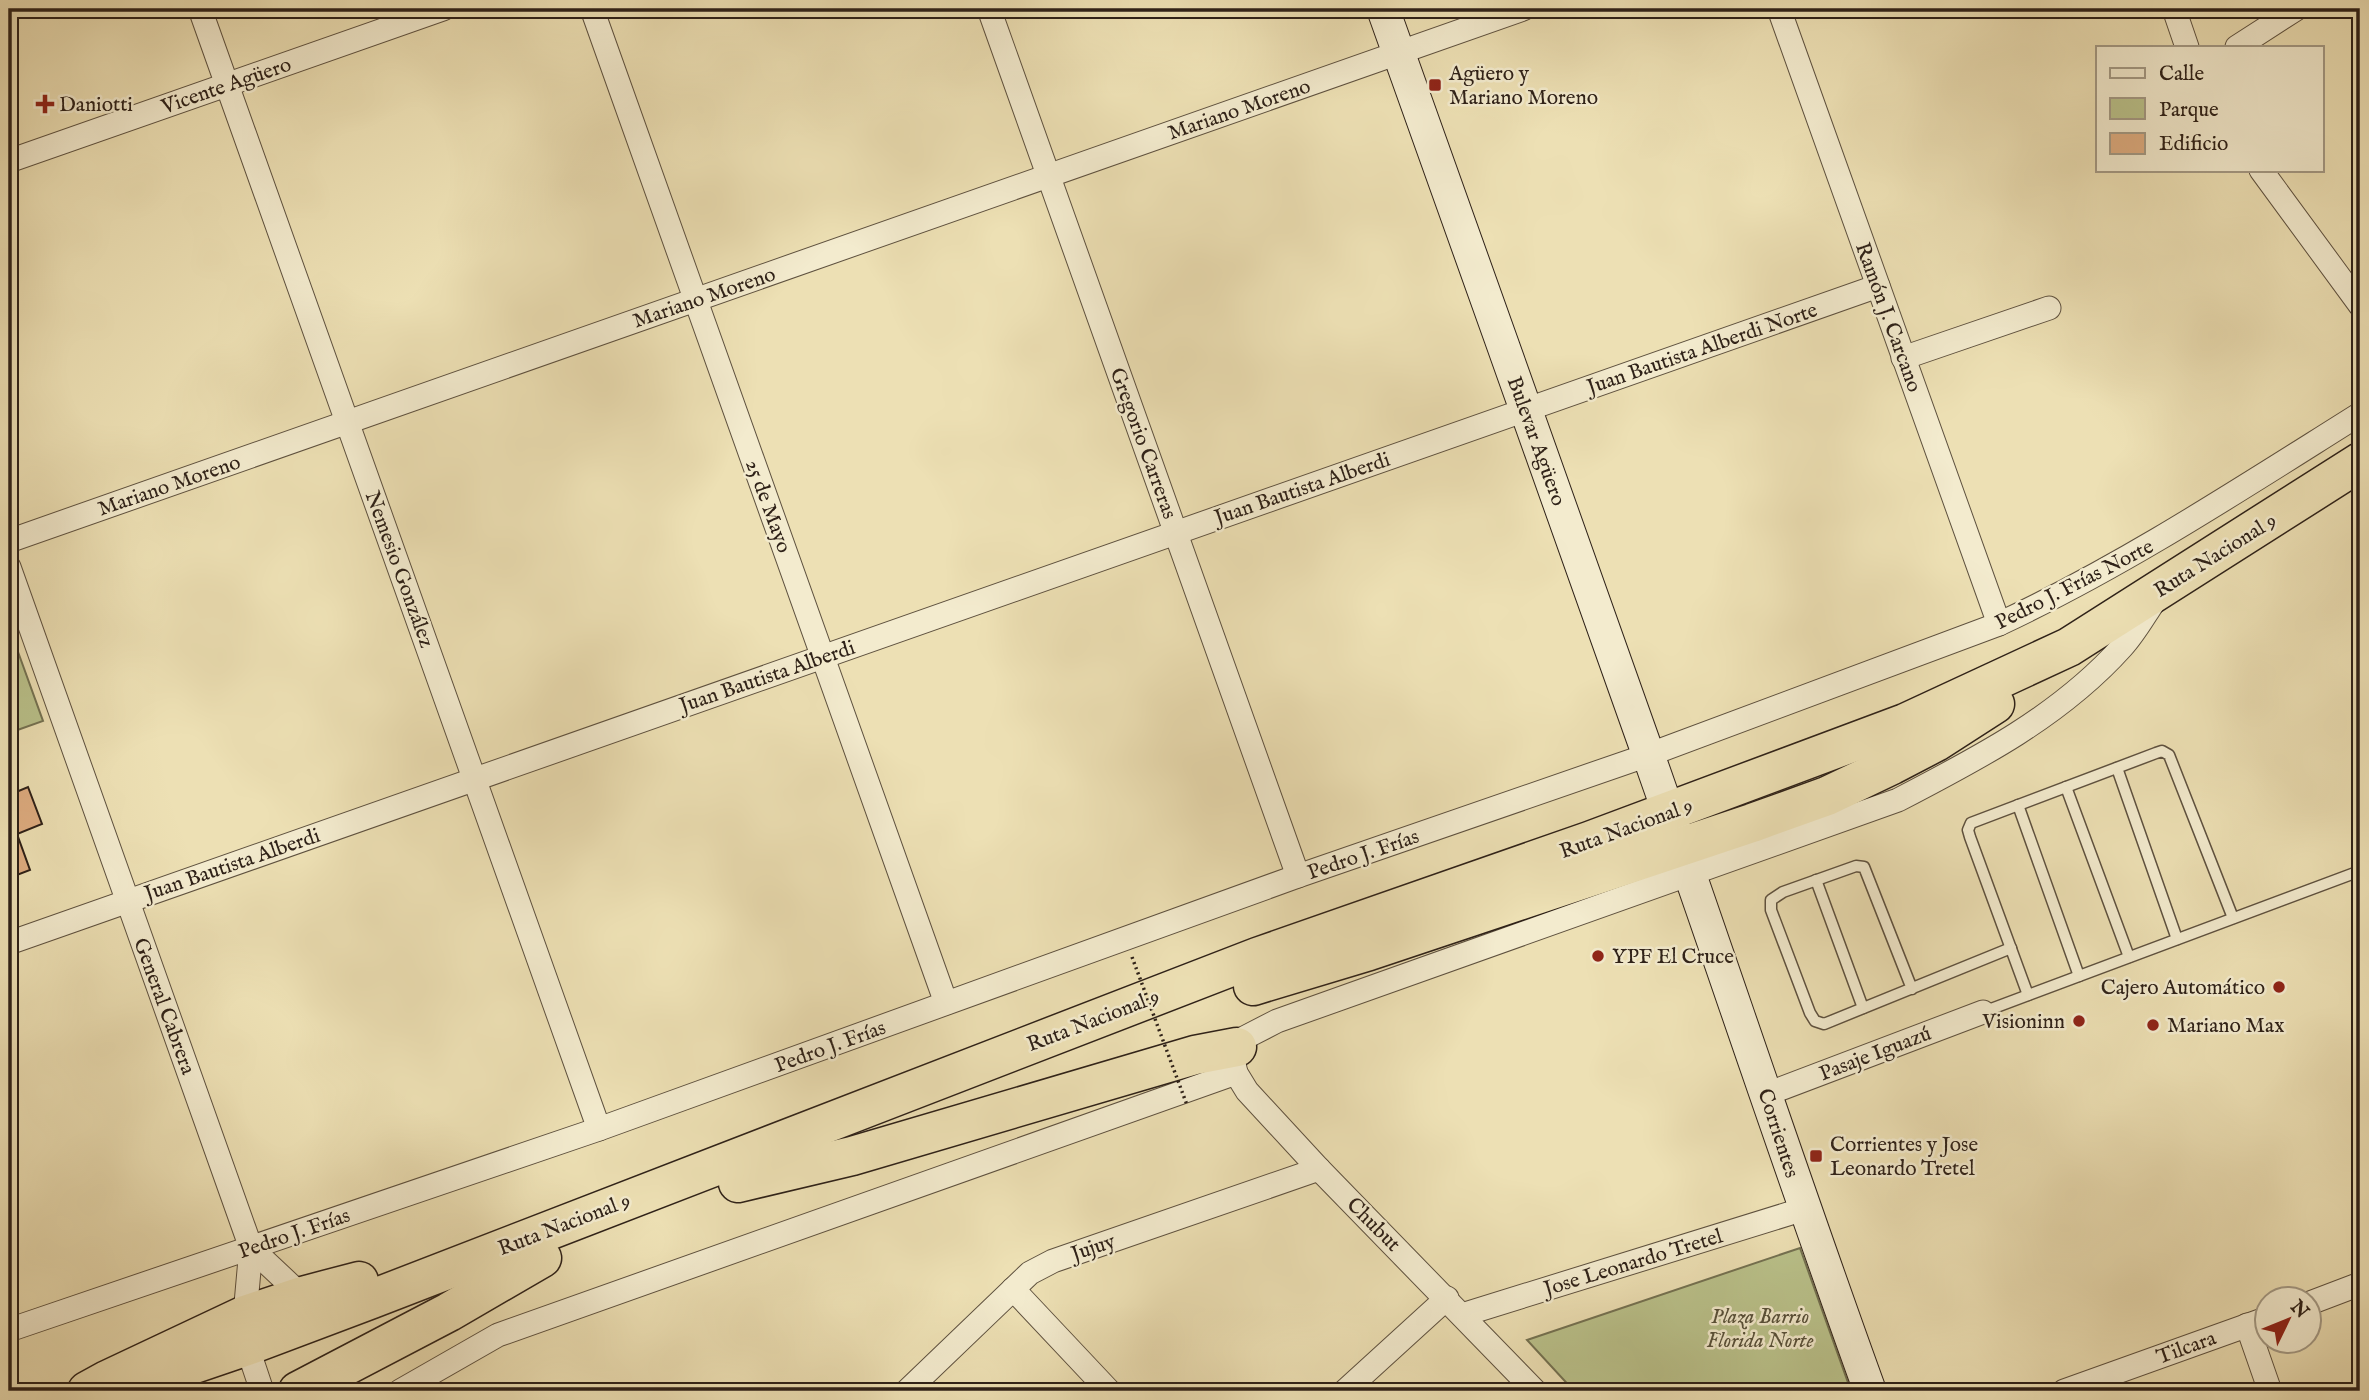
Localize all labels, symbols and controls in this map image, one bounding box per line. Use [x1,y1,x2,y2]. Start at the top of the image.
legend [2096,46,2324,172]
street label: Vicente Agüero [157,52,295,122]
place label: Agüero y Mariano Moreno [1448,61,1598,112]
text: Calle [2159,61,2204,88]
street label: Mariano Moreno [1165,73,1314,147]
marker: Agüero y Mariano Moreno [1427,77,1443,93]
place label: Daniotti [59,92,133,119]
marker: Daniotti [37,96,53,112]
text: Parque [2159,97,2219,124]
text: Edificio [2159,131,2228,158]
street label: Ramón J. Carcano [1848,239,1927,396]
street label: Mariano Moreno [630,261,779,335]
street label: Juan Bautista Alberdi Norte [1582,297,1822,402]
street label: Gregorio Carreras [1103,364,1182,523]
street label: Bulevar Agüero [1500,373,1572,510]
street label: Juan Bautista Alberdi [1209,447,1394,533]
street label: Mariano Moreno [95,449,244,523]
street label: 25 de Mayo [738,456,797,557]
street label: Nemesio González [358,487,440,652]
street label: Ruta Nacional 9 [2149,508,2282,605]
street label: Pedro J. Frías Norte [1991,534,2159,637]
street label: Juan Bautista Alberdi [674,635,859,721]
street label: Ruta Nacional 9 [1556,793,1697,866]
street label: Juan Bautista Alberdi [139,823,324,909]
street label: Pedro J. Frías [1304,824,1423,887]
street label: General Cabrera [126,934,201,1079]
place label: YPF El Cruce [1612,944,1734,971]
marker: YPF El Cruce [1590,948,1606,964]
place label: Cajero Automático [2101,975,2265,1002]
marker: Cajero Automático [2271,979,2287,995]
street label: Ruta Nacional 9 [1023,984,1164,1059]
place label: Visioninn [1981,1009,2065,1036]
marker: Visioninn [2071,1013,2087,1029]
place label: Mariano Max [2167,1013,2284,1040]
street label: Pedro J. Frías [771,1015,890,1080]
marker: Mariano Max [2145,1017,2161,1033]
street label: Pasaje Iguazú [1816,1021,1935,1088]
street label: Corrientes [1750,1085,1805,1181]
place label: Corrientes y Jose Leonardo Tretel [1830,1132,1978,1183]
marker: Corrientes y Jose Leonardo Tretel [1808,1148,1824,1164]
street label: Ruta Nacional 9 [494,1188,635,1263]
street label: Chubut [1340,1192,1406,1258]
street label: Pedro J. Frías [235,1203,354,1266]
street label: Jose Leonardo Tretel [1539,1223,1726,1304]
street label: Jujuy [1066,1228,1120,1269]
north arrow [2254,1284,2324,1354]
text: N [2284,1295,2314,1324]
park label: Plaza Barrio Florida Norte [1707,1304,1813,1355]
street label: Tilcara [2153,1325,2221,1372]

